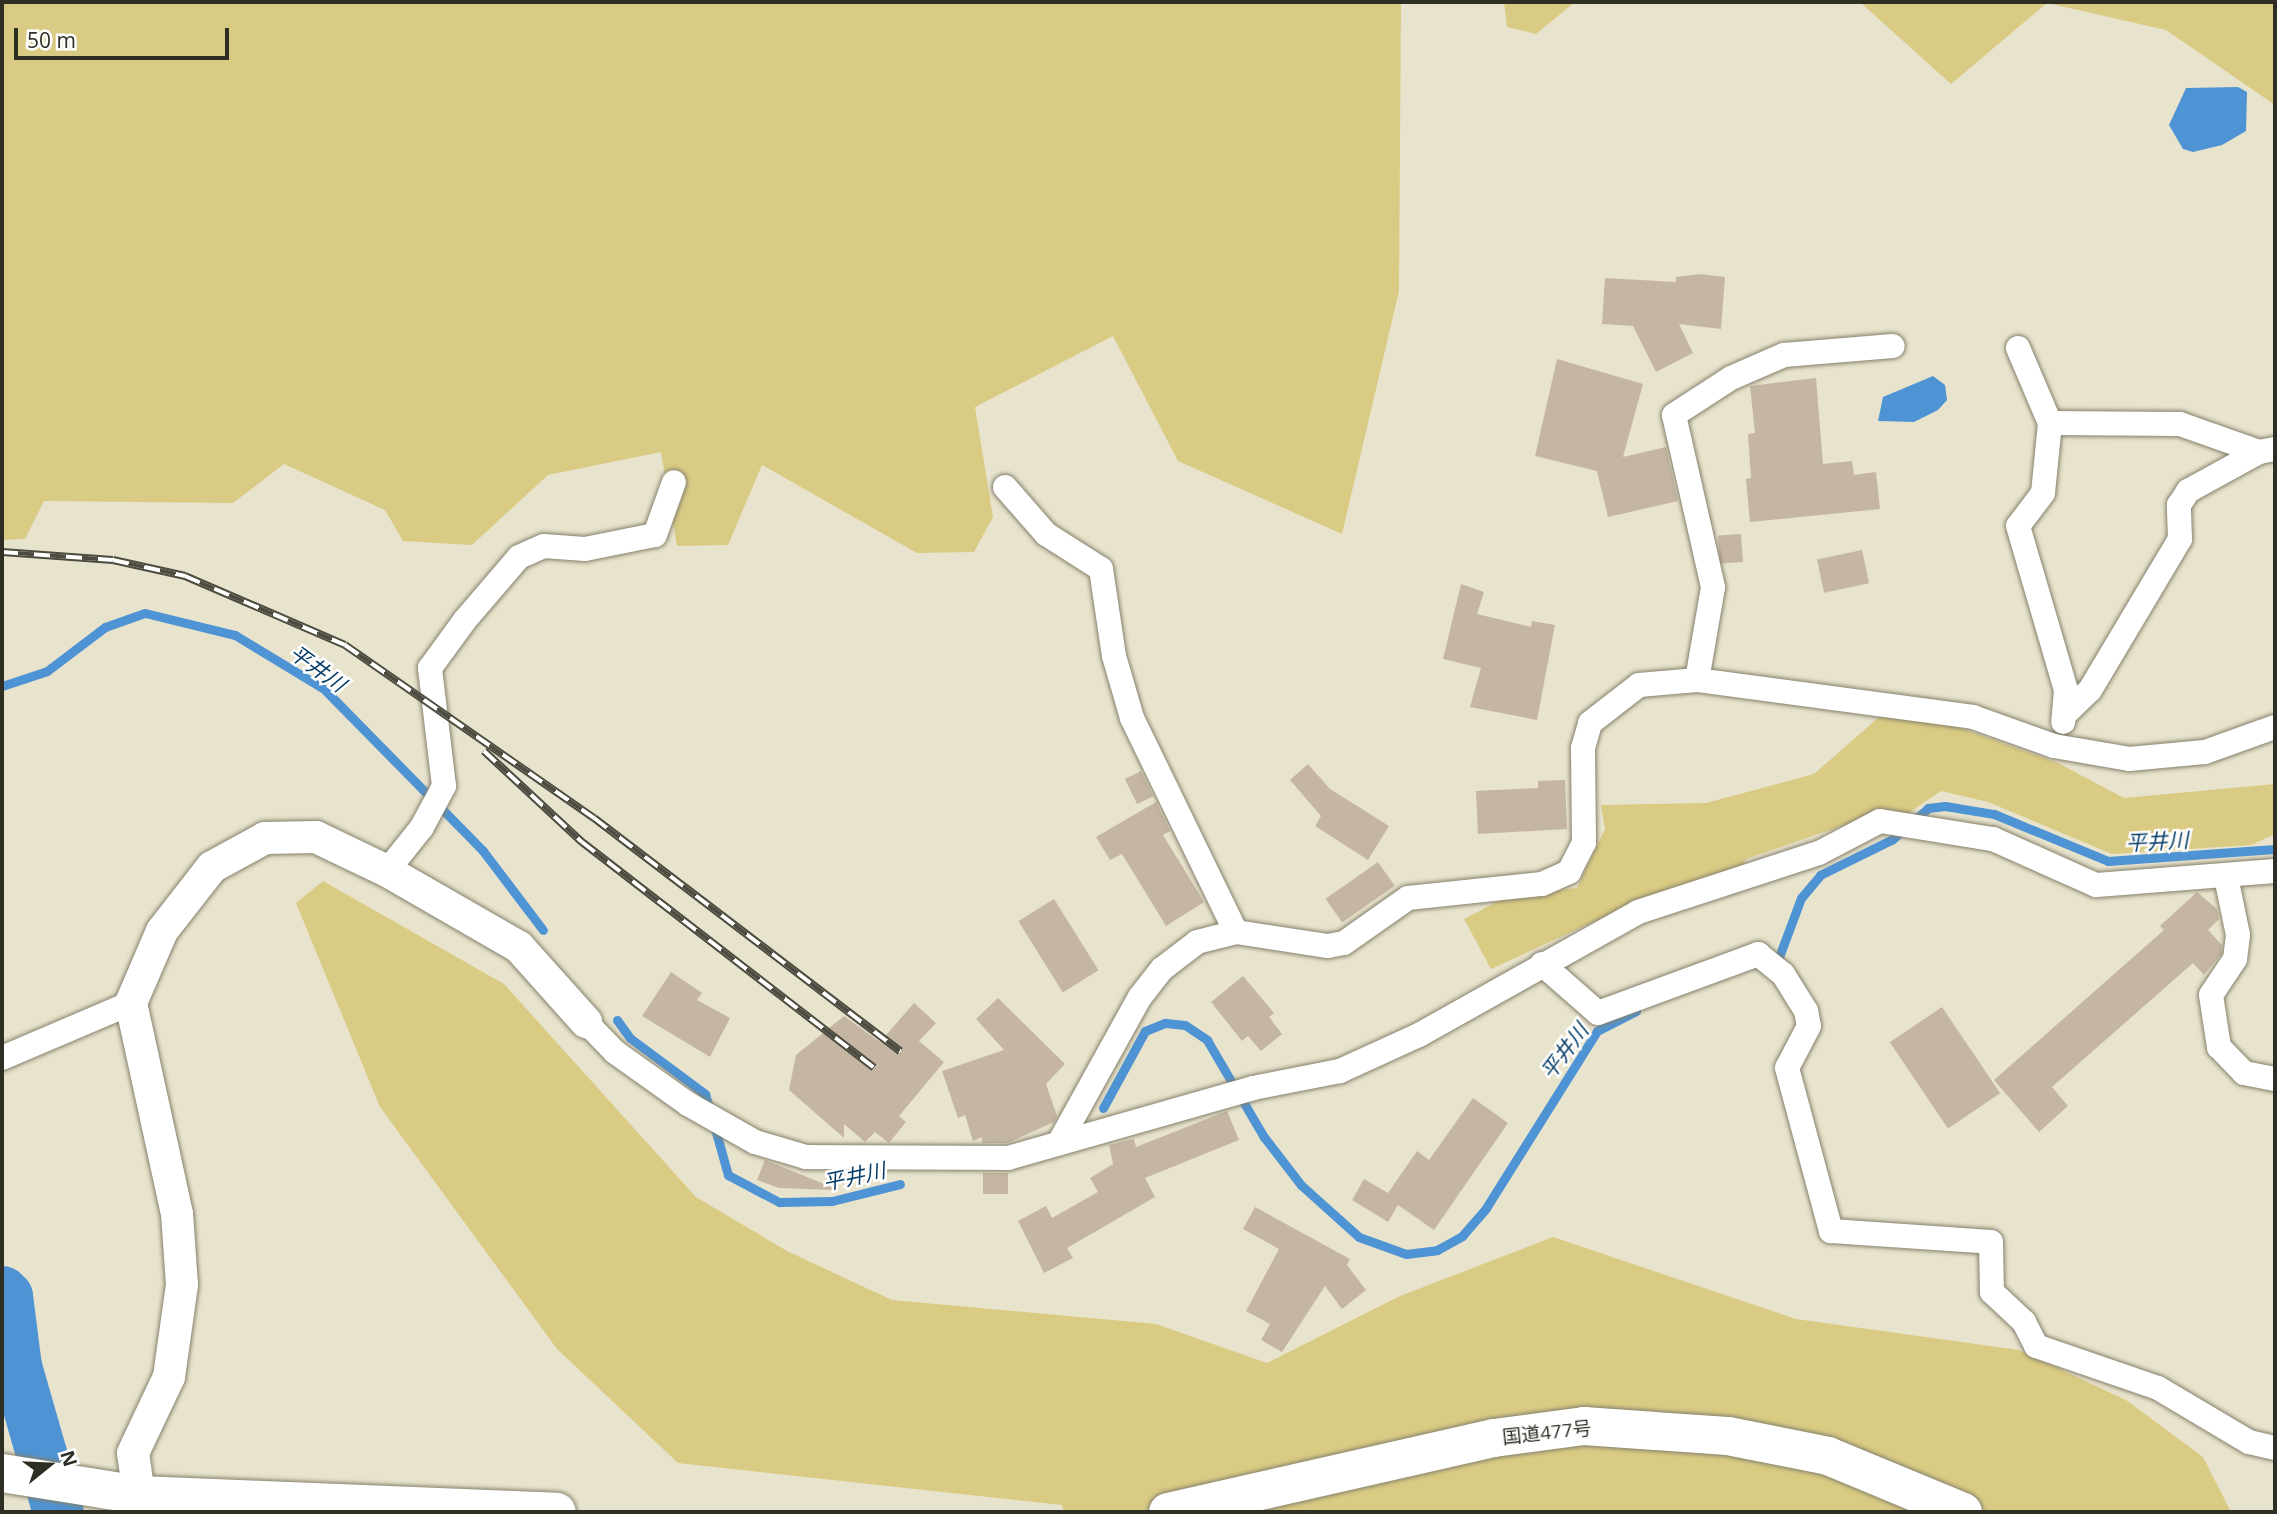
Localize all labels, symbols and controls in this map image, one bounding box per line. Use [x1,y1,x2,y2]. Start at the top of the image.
scale bar [18,14,233,58]
text: 50 m [27,26,76,54]
water label: 平井川 [285,639,351,697]
water label: 平井川 [2125,827,2189,855]
water label: 平井川 [1535,1018,1593,1084]
water label: 平井川 [821,1157,887,1195]
street label: 国道477号 [1501,1417,1593,1449]
north arrow [14,1430,84,1500]
text: N [54,1447,84,1470]

